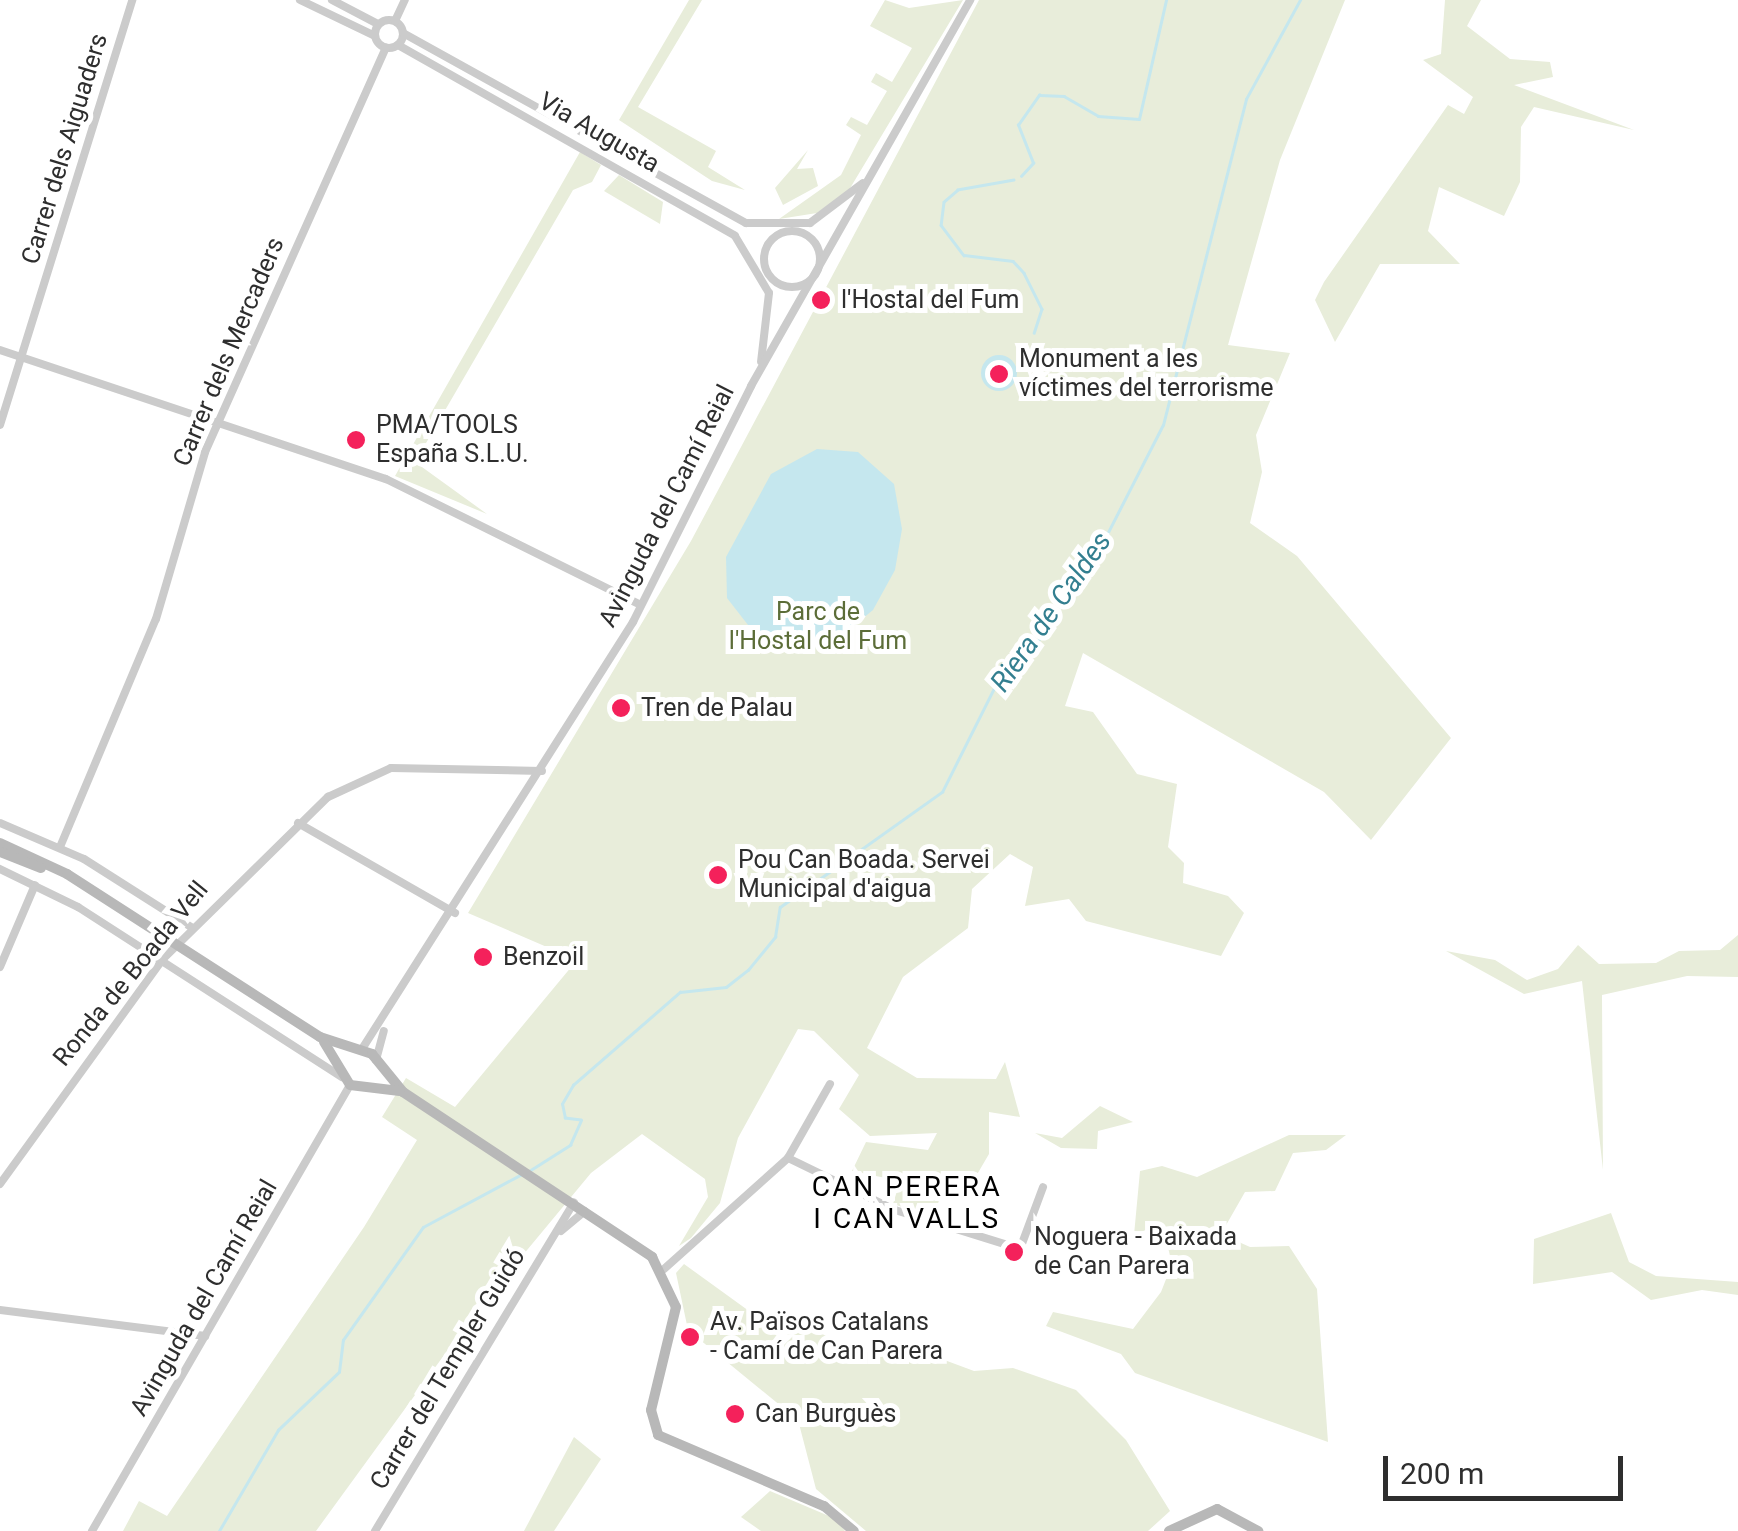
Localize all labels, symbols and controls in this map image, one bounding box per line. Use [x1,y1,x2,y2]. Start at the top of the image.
street label: Carrer dels Aiguaders [16,30,114,268]
street label: Via Augusta [533,86,665,180]
street label: Carrer dels Mercaders [167,233,291,471]
place label: l'Hostal del Fum [841,285,1019,315]
marker: l'Hostal del Fum [810,289,832,311]
place label: Monument a les víctimes del terrorisme [1019,345,1274,404]
marker: Monument a les víctimes del terrorisme [988,363,1010,385]
street label: Avinguda del Camí Reial [593,380,741,632]
place label: PMA/TOOLS España S.L.U. [376,411,529,470]
marker: PMA/TOOLS España S.L.U. [345,429,367,451]
water label: Riera de Caldes [983,526,1119,698]
park label: Parc de l'Hostal del Fum [729,598,907,657]
place label: Tren de Palau [641,693,793,723]
marker: Tren de Palau [610,697,632,719]
place label: Pou Can Boada. Servei Municipal d'aigua [738,846,990,905]
marker: Pou Can Boada. Servei Municipal d'aigua [707,864,729,886]
street label: Ronda de Boada Vell [47,876,215,1072]
place label: Benzoil [503,942,584,972]
marker: Benzoil [472,946,494,968]
district label: CAN PERERA I CAN VALLS [812,1170,1002,1236]
street label: Avinguda del Camí Reial [124,1175,284,1421]
place label: Noguera - Baixada de Can Parera [1034,1223,1237,1282]
marker: Noguera - Baixada de Can Parera [1003,1241,1025,1263]
street label: Carrer del Templer Guidó [364,1243,532,1495]
place label: Av. Països Catalans - Camí de Can Parera [710,1308,943,1367]
marker: Av. Països Catalans - Camí de Can Parera [679,1326,701,1348]
place label: Can Burguès [755,1399,896,1429]
marker: Can Burguès [724,1403,746,1425]
scale bar [1388,1436,1628,1498]
text: 200 m [1400,1456,1484,1491]

